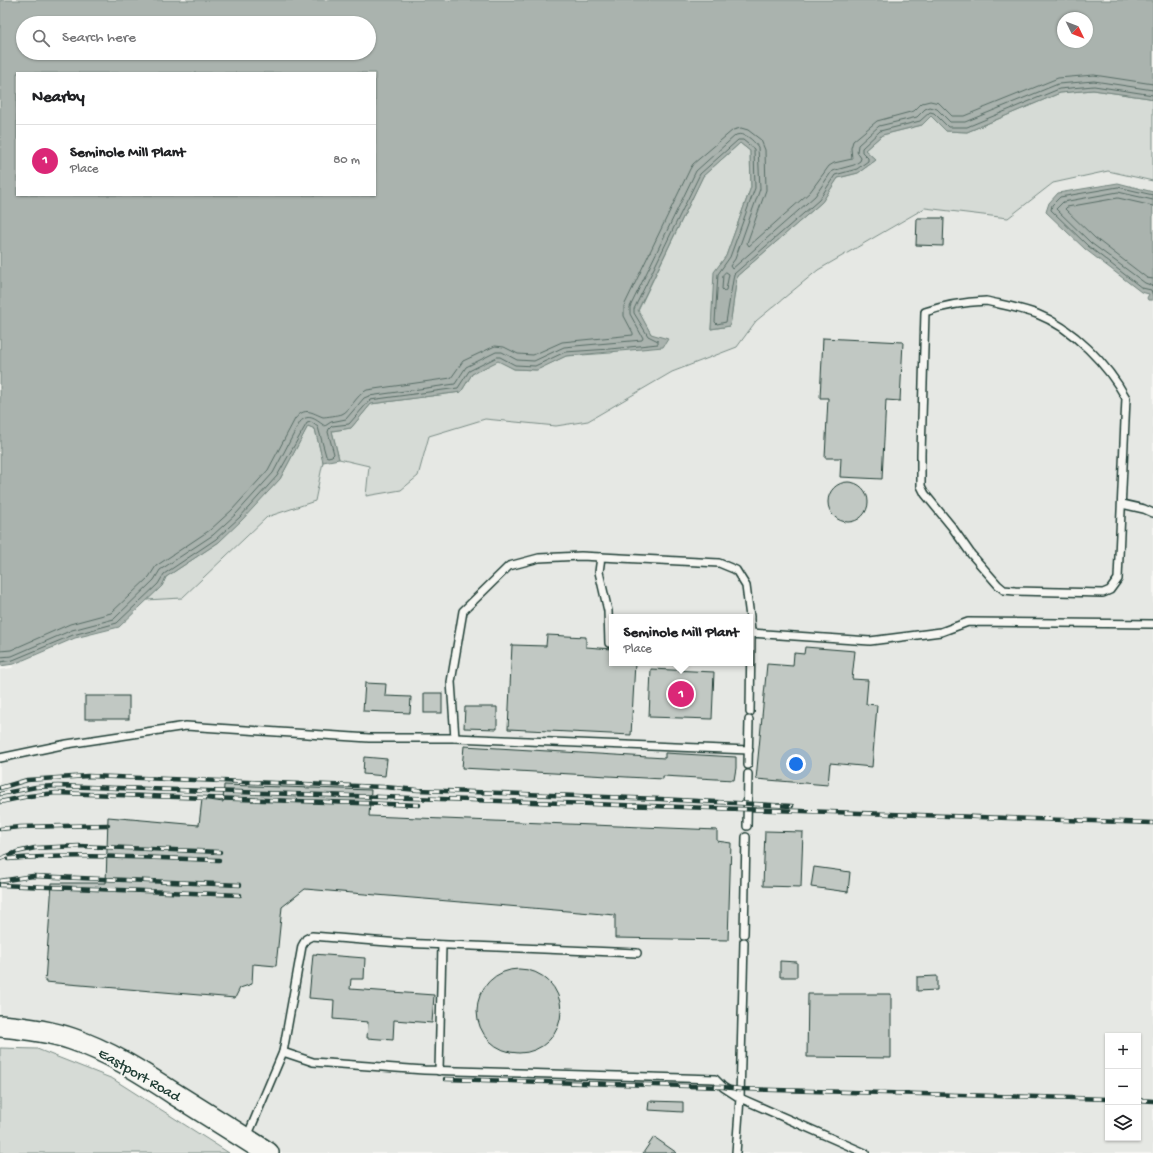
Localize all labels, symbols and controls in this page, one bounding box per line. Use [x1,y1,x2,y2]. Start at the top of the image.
north arrow [1057,12,1093,48]
search box [16,16,376,60]
icon: search [30,27,52,49]
text: Search here [62,29,136,47]
text: Nearby [32,88,85,108]
text: Seminole Mill Plant [70,144,185,162]
text: 1 [42,153,48,168]
text: 80 m [333,153,360,168]
text: Place [70,162,98,177]
popup [609,614,753,666]
text: Seminole Mill Plant [623,624,739,642]
text: Place [623,642,652,657]
pin: 1 [668,679,694,709]
your location [786,754,806,774]
map controls [1105,1033,1141,1141]
button: + [1105,1033,1141,1069]
street label: Eastport Road [95,1045,184,1107]
button: − [1105,1069,1141,1105]
button: layers [1105,1105,1141,1141]

